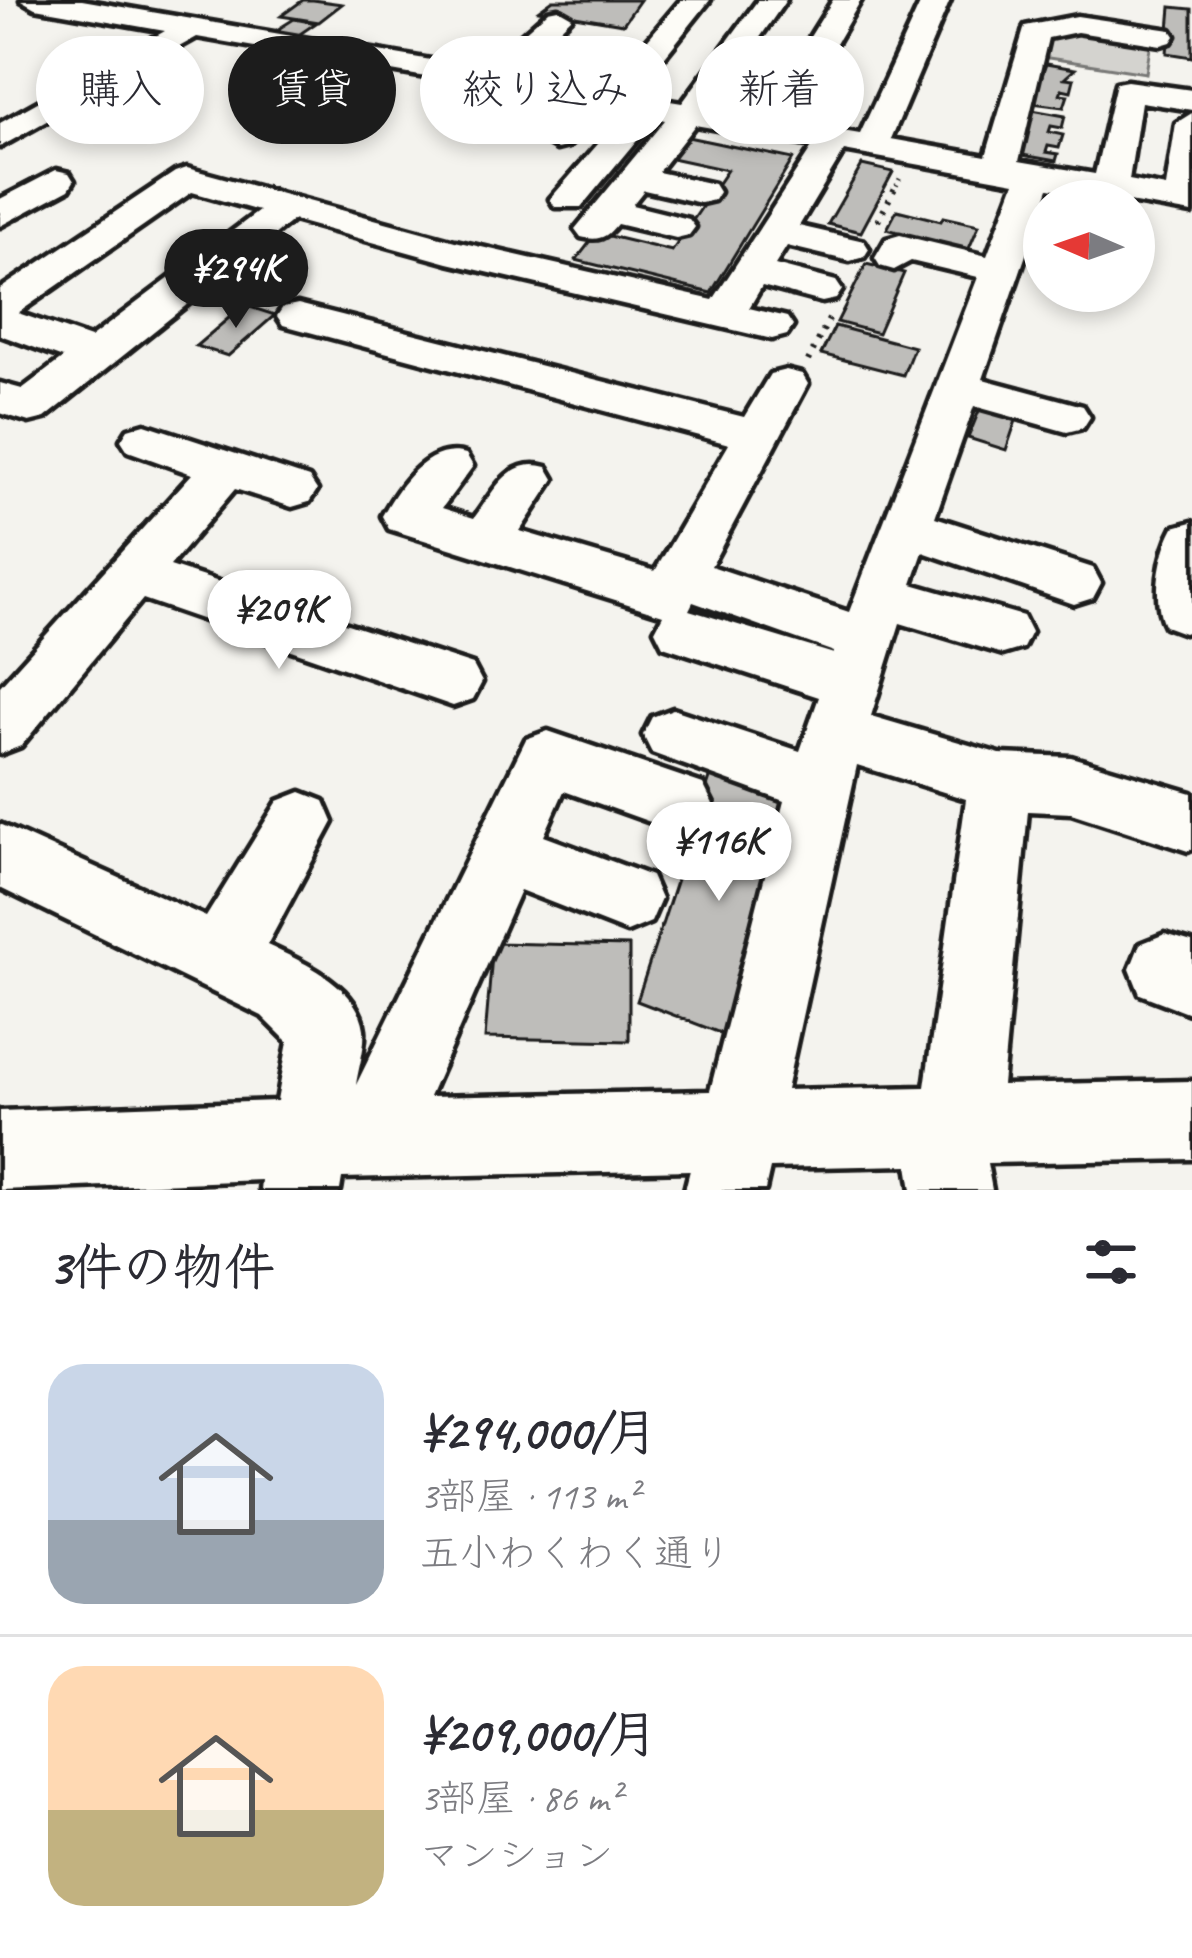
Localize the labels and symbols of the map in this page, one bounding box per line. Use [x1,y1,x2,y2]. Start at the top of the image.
north arrow [1023,180,1155,312]
pin: ¥294K [152,229,320,331]
pin: ¥209K [195,570,363,672]
pin: ¥116K [635,802,803,904]

